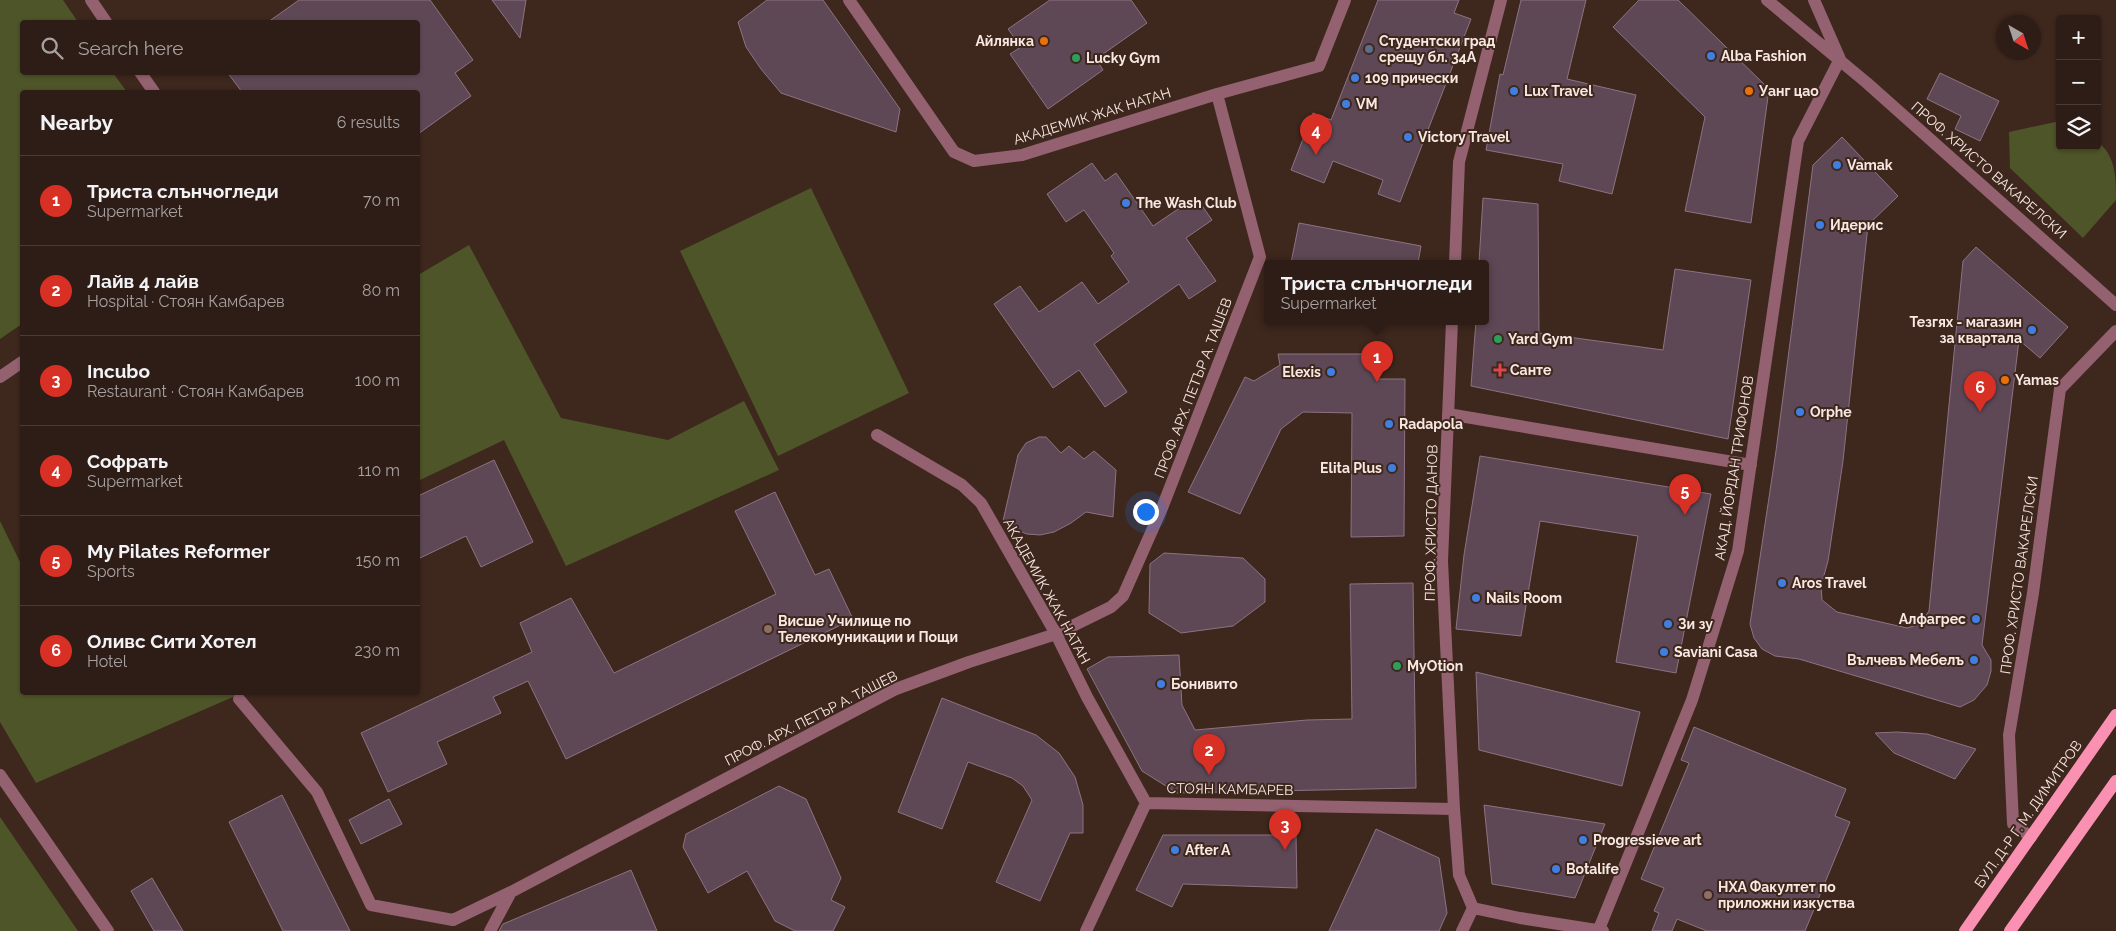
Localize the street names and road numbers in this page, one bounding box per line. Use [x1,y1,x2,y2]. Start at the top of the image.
street label: АКАДЕМИК ЖАК НАТАН [1011,84,1173,148]
street label: ПРОФ. ХРИСТО ВАКАРЕЛСКИ [1908,98,2070,242]
street label: ПРОФ. АРХ. ПЕТЪР А. ТАШЕВ [1151,296,1235,480]
street label: АКАД. ЙОРДАН ТРИФОНОВ [1710,374,1757,562]
street label: ПРОФ. ХРИСТО ДАНОВ [1422,445,1440,601]
street label: ПРОФ. ХРИСТО ВАКАРЕЛСКИ [1997,475,2041,675]
street label: АКАДЕМИК ЖАК НАТАН [1000,515,1094,667]
street label: ПРОФ. АРХ. ПЕТЪР А. ТАШЕВ [722,667,900,769]
street label: БУЛ. Д-Р Г. М. ДИМИТРОВ [1971,737,2085,891]
street label: СТОЯН КАМБАРЕВ [1167,780,1293,798]

